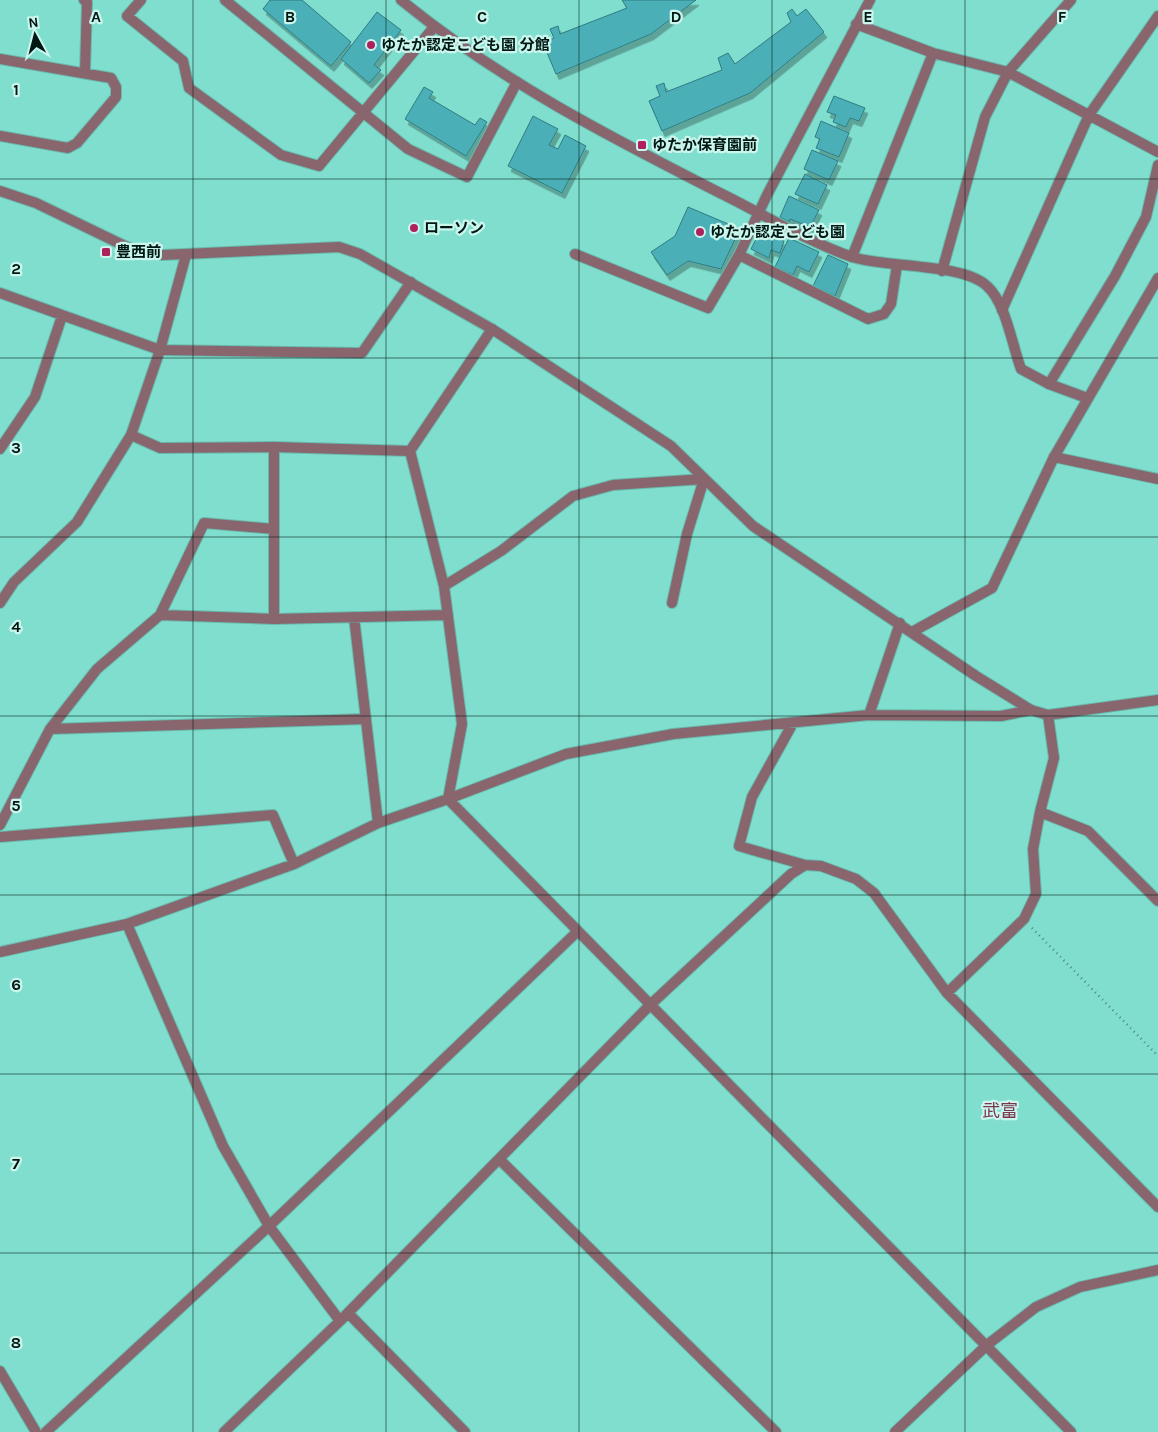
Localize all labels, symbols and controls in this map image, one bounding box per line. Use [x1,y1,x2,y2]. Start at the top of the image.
text: A [91,7,101,26]
text: B [285,7,295,26]
text: C [477,7,487,26]
text: D [671,7,682,26]
text: E [863,7,873,26]
text: F [1058,7,1067,26]
north arrow [10,10,60,60]
text: N [27,14,39,32]
place label: ゆたか認定こども園 分館 [381,36,550,54]
marker: ゆたか認定こども園 分館 [365,39,377,51]
text: 1 [13,80,19,99]
place label: ゆたか保育園前 [652,136,757,154]
marker: ゆたか保育園前 [636,139,648,151]
place label: ローソン [424,219,484,237]
marker: ローソン [408,222,420,234]
place label: ゆたか認定こども園 [710,223,845,241]
marker: ゆたか認定こども園 [694,226,706,238]
place label: 豊西前 [116,243,161,261]
marker: 豊西前 [100,246,112,258]
text: 2 [11,259,21,278]
text: 3 [11,438,21,457]
text: 4 [11,617,21,636]
text: 5 [11,796,21,815]
text: 6 [11,975,21,994]
district label: 武富 [982,1100,1018,1122]
text: 7 [12,1154,20,1173]
text: 8 [11,1333,21,1352]

